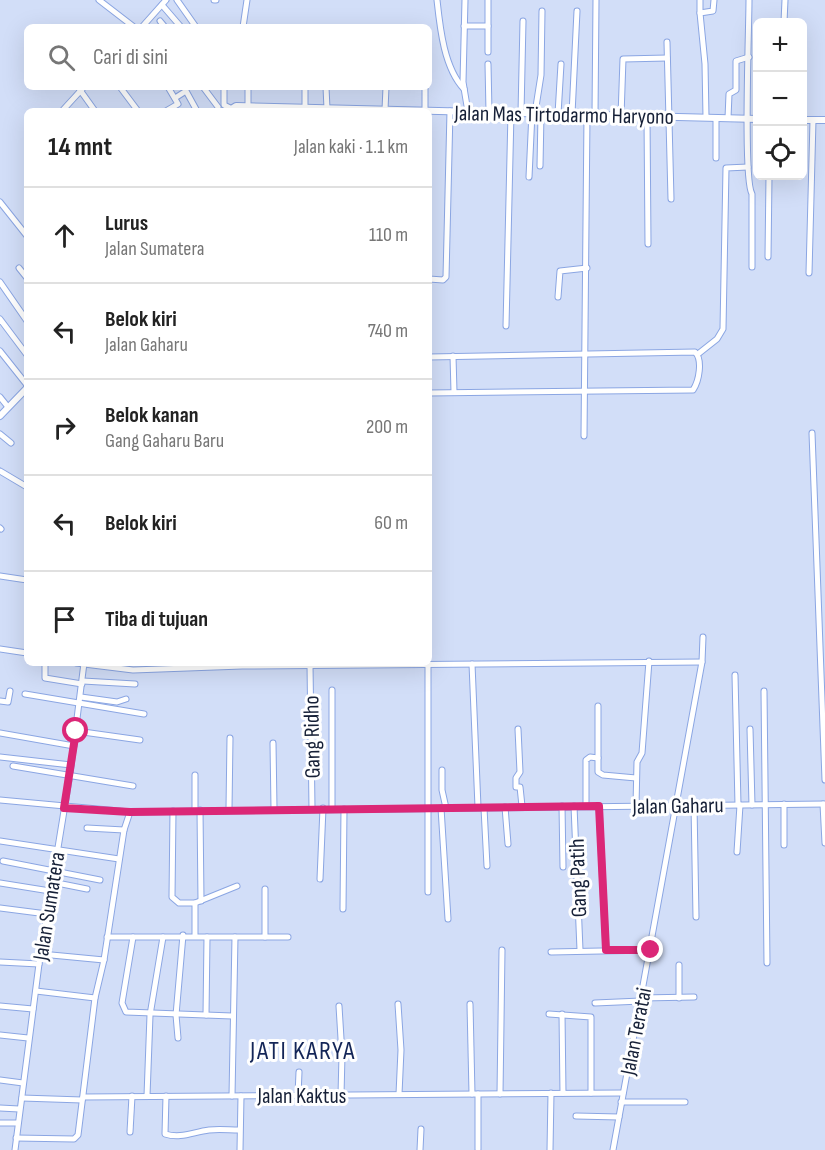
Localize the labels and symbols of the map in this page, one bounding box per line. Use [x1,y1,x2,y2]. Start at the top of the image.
street label: Jalan Mas Tirtodarmo Haryono [453,100,674,131]
street label: Gang Ridho [298,695,327,779]
route start [62,717,88,743]
street label: Jalan Gaharu [631,792,724,821]
street label: Gang Patih [564,838,593,918]
street label: Jalan Sumatera [27,850,71,963]
route end [637,936,663,962]
street label: Jalan Teratai [615,985,658,1078]
district label: JATI KARYA [249,1036,356,1067]
street label: Jalan Kaktus [257,1083,347,1110]

